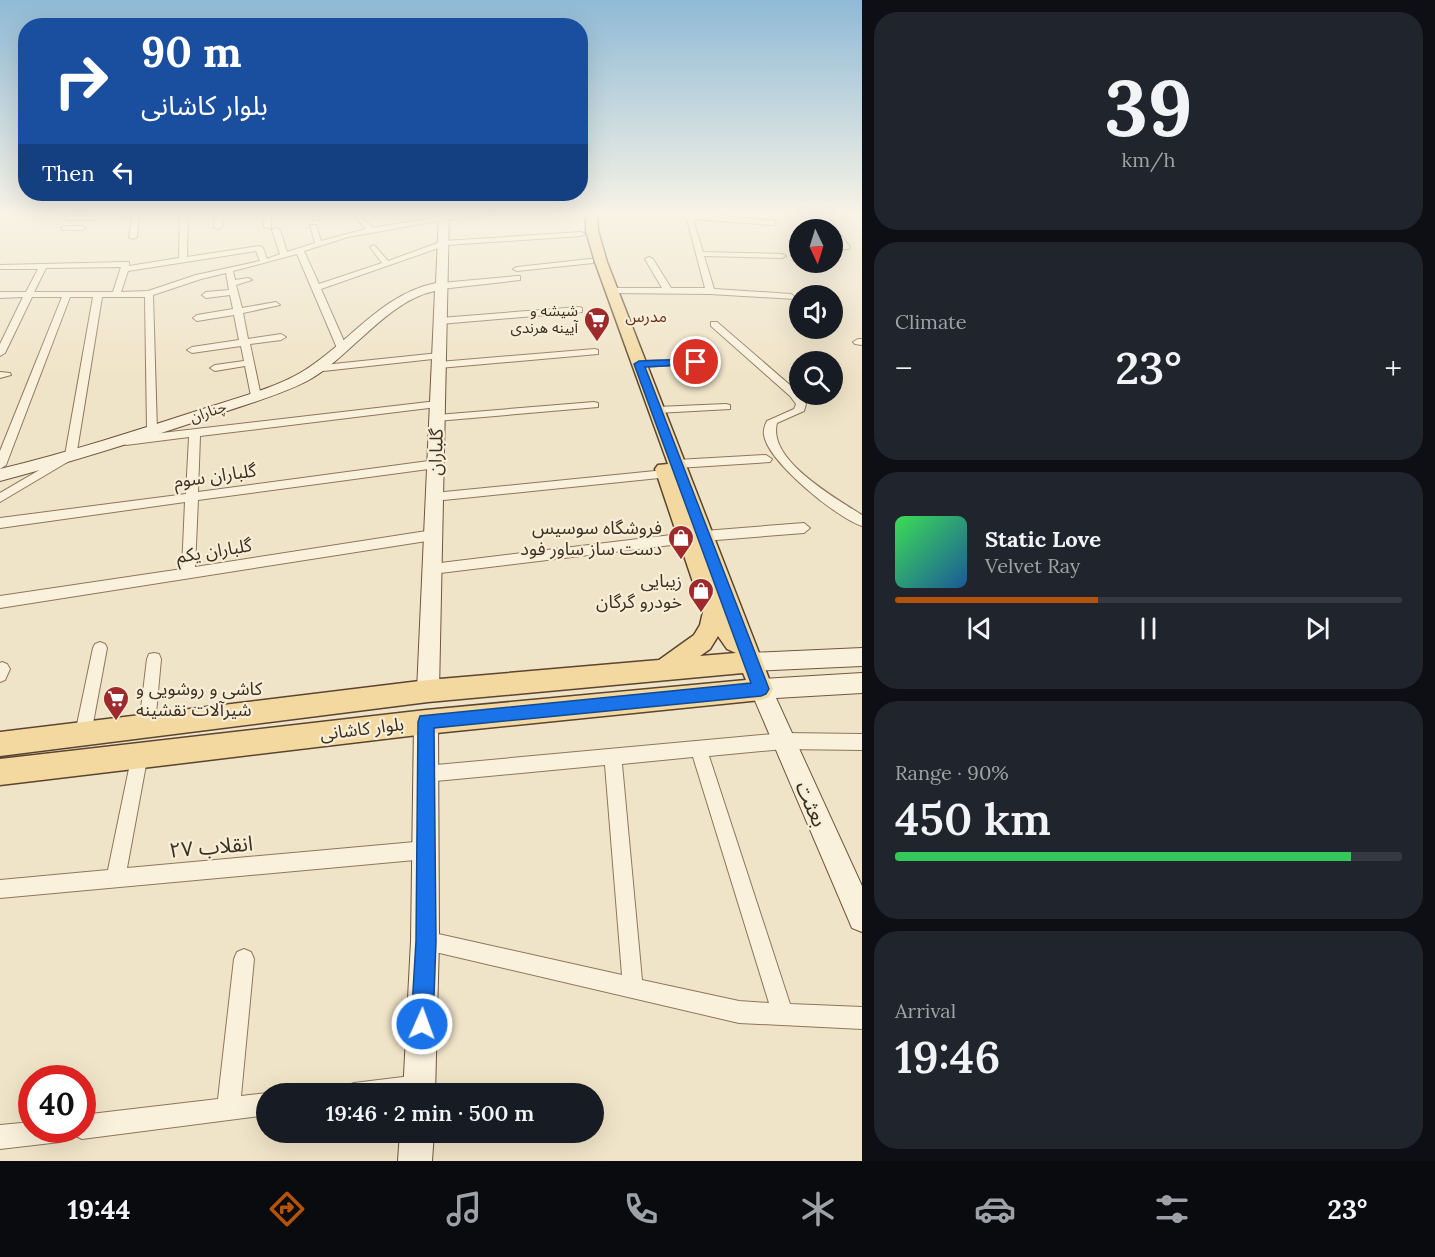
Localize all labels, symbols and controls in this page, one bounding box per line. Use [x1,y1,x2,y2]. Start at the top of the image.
text: 90 m [141,25,242,79]
icon: right [42,42,120,120]
text: 39 [1104,58,1193,157]
text: بلوار کاشانی [141,88,268,122]
text: km/h [1121,147,1176,172]
icon: left [107,156,140,189]
text: Then [42,159,95,187]
north arrow [789,219,843,273]
map controls [789,219,843,405]
button: sound [789,285,843,339]
place label: شیشه و آیینه هرندی [510,301,579,337]
supermarket icon: شیشه و آیینه هرندی [582,305,612,343]
district label: مدرس [625,306,667,326]
text: Climate [895,309,967,334]
pin [670,336,721,387]
text: 23° [1115,339,1182,396]
icon: arrive [679,345,712,378]
text: − [895,347,913,389]
text: + [1384,347,1402,389]
button: search [789,351,843,405]
street label: چناران [187,396,229,428]
street label: گلباران [423,428,448,476]
street label: گلباران سوم [172,458,259,496]
place label: فروشگاه سوسیس دست ساز ساور فود [520,516,662,560]
shop icon: فروشگاه سوسیس دست ساز ساور فود [666,523,696,561]
text: Static Love [985,525,1101,553]
street label: گلباران یکم [174,533,254,570]
text: Velvet Ray [985,553,1080,578]
place label: زیبایی خودرو گرگان [596,569,682,613]
shop icon: زیبایی خودرو گرگان [686,576,716,614]
icon: previous [963,612,996,645]
icon: pause [1132,612,1165,645]
icon: next [1301,612,1334,645]
place label: کاشی و روشویی و شیرآلات نقشینه [136,677,263,721]
supermarket icon: کاشی و روشویی و شیرآلات نقشینه [101,684,131,722]
street label: بلوار کاشانی [319,712,405,745]
text: Range · 90% [895,760,1009,785]
street label: بعثت [789,777,833,831]
text: 450 km [895,790,1051,847]
street label: انقلاب ۲۷ [168,829,254,864]
position arrow [390,992,454,1056]
text: Arrival [895,998,956,1023]
text: 19:46 [895,1028,1000,1085]
speed limit sign: 40 [18,1065,96,1143]
text: 19:46 · 2 min · 500 m [326,1099,534,1127]
icon: directions [266,1188,308,1230]
icon: music [443,1188,485,1230]
icon: phone [620,1188,662,1230]
icon: climate [797,1188,839,1230]
icon: car [974,1188,1016,1230]
icon: filters [1151,1188,1193,1230]
text: 19:44 [68,1192,131,1226]
text: 23° [1328,1192,1367,1226]

